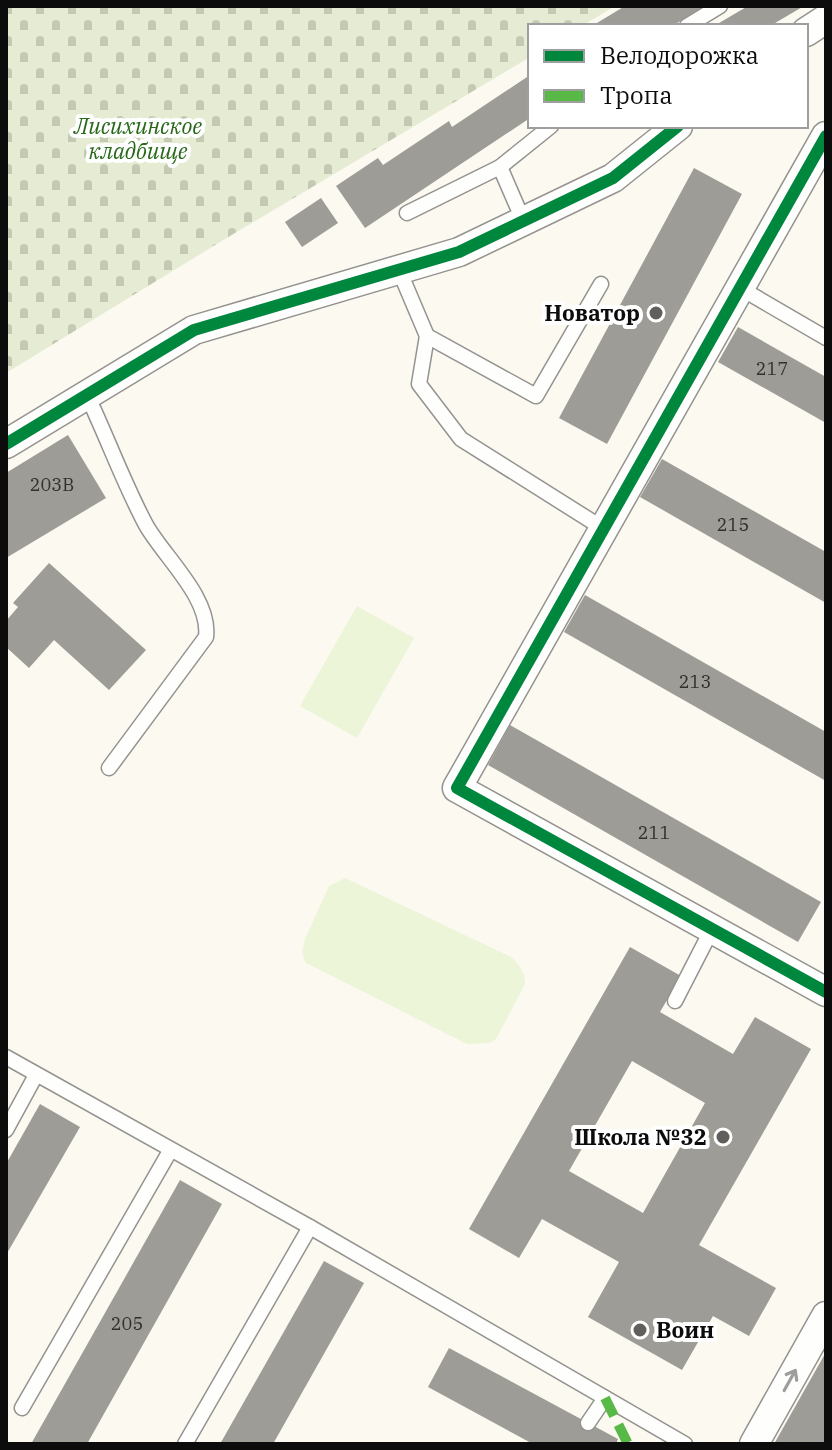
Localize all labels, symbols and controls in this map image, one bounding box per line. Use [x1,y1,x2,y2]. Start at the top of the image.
legend [528,24,808,128]
text: Велодорожка [600,39,759,71]
text: Тропа [600,79,672,111]
park label: Лисихинское кладбище [73,111,202,165]
place label: Новатор [544,298,640,327]
marker: Новатор [647,304,665,322]
house number: 217 [756,357,788,380]
house number: 203В [30,473,74,496]
house number: 215 [717,513,749,536]
house number: 213 [679,670,711,693]
house number: 211 [638,821,670,844]
place label: Школа №32 [574,1122,707,1151]
marker: Школа №32 [714,1128,732,1146]
house number: 205 [111,1312,143,1335]
place label: Воин [656,1315,714,1344]
marker: Воин [631,1321,649,1339]
one-way arrow [782,1369,798,1392]

